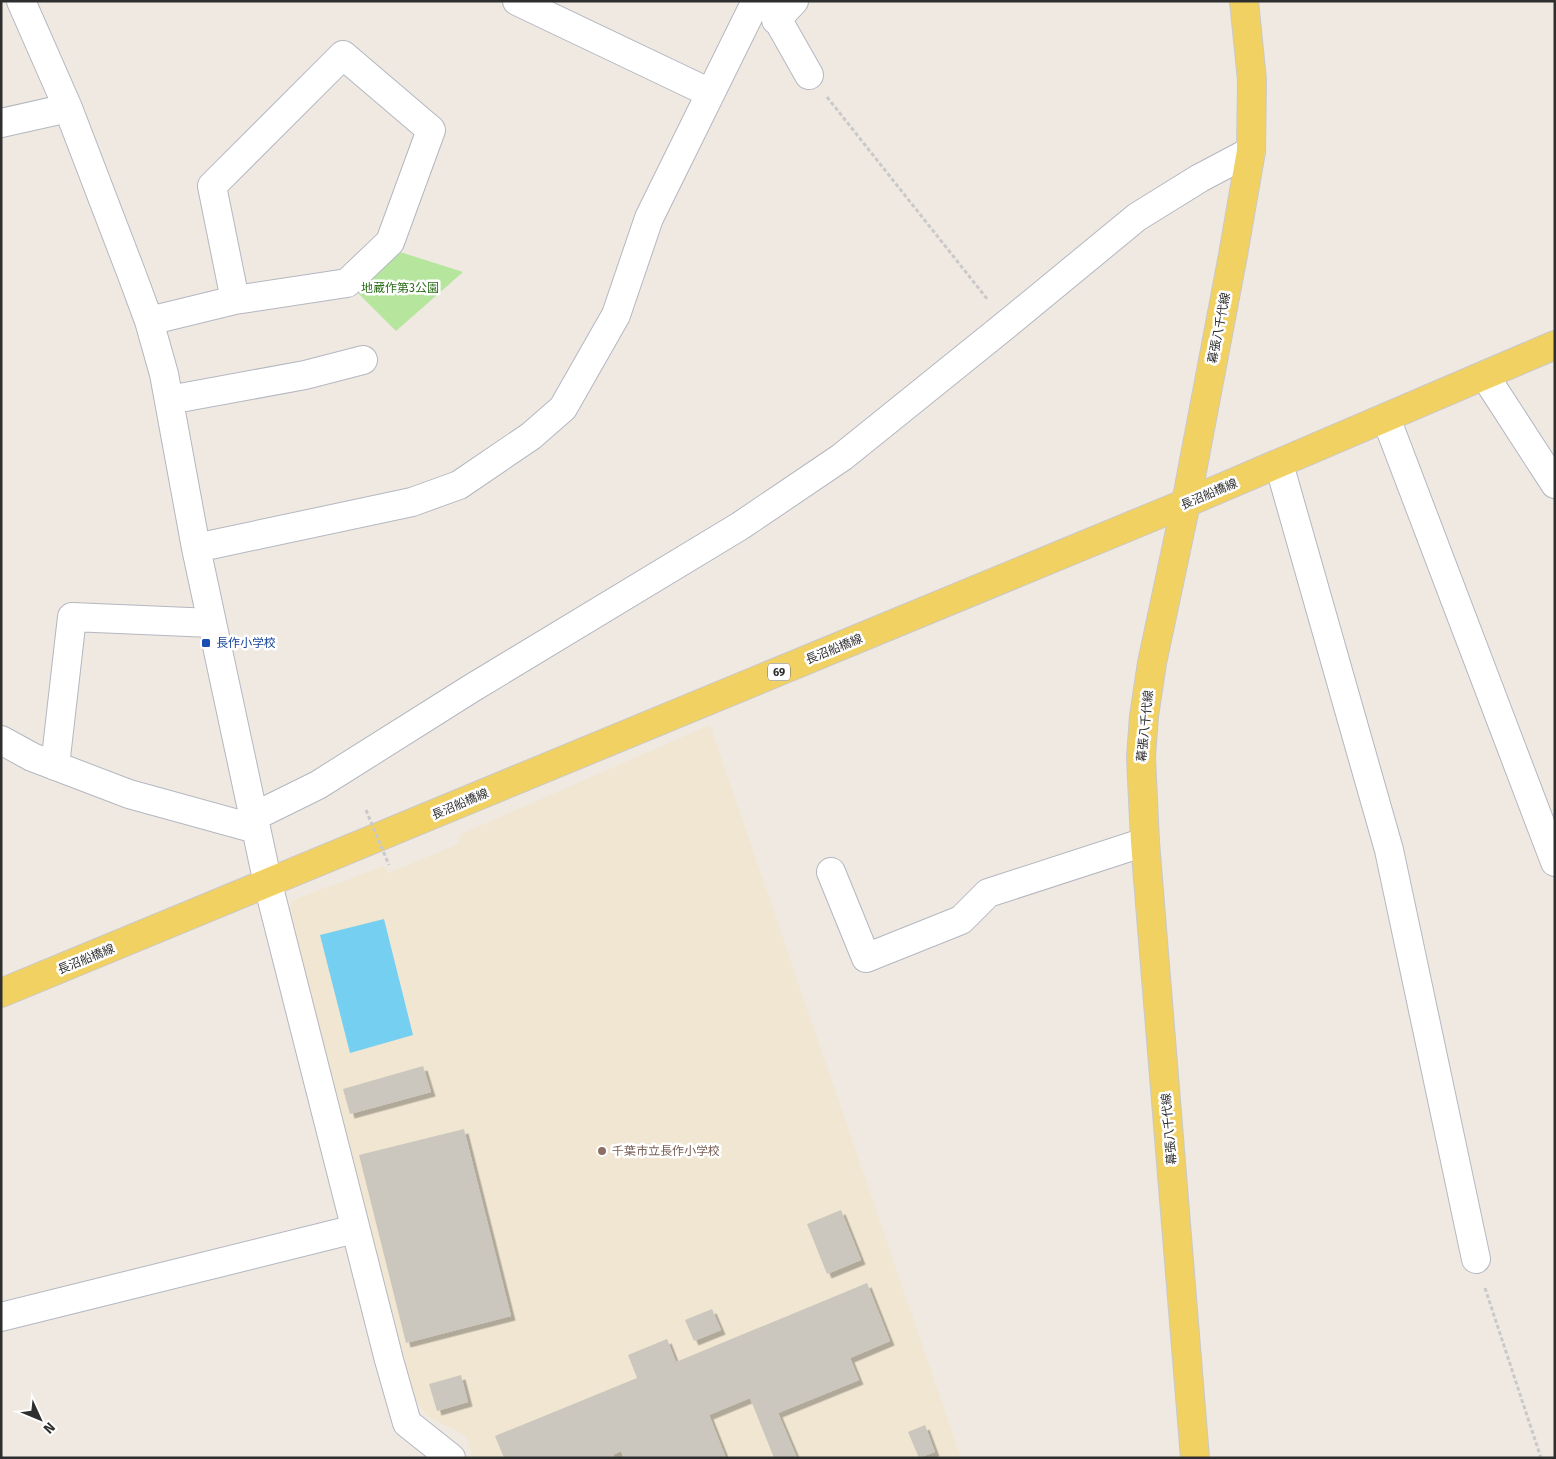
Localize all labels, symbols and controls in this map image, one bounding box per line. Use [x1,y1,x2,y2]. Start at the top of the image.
park label: 地蔵作第3公園 [361,281,439,295]
street label: 幕張八千代線 [1205,291,1233,365]
street label: 長沼船橋線 [1179,476,1239,512]
street label: 長沼船橋線 [804,631,864,667]
place label: 長作小学校 [216,636,276,650]
marker: 長作小学校 [200,637,212,649]
road number: 69 [768,664,790,680]
street label: 幕張八千代線 [1134,689,1156,763]
street label: 長沼船橋線 [430,786,490,822]
street label: 長沼船橋線 [56,941,116,977]
street label: 幕張八千代線 [1159,1093,1179,1165]
place label: 千葉市立長作小学校 [612,1144,720,1158]
marker: 千葉市立長作小学校 [596,1145,608,1157]
north arrow [15,1394,65,1444]
text: N [40,1418,58,1437]

